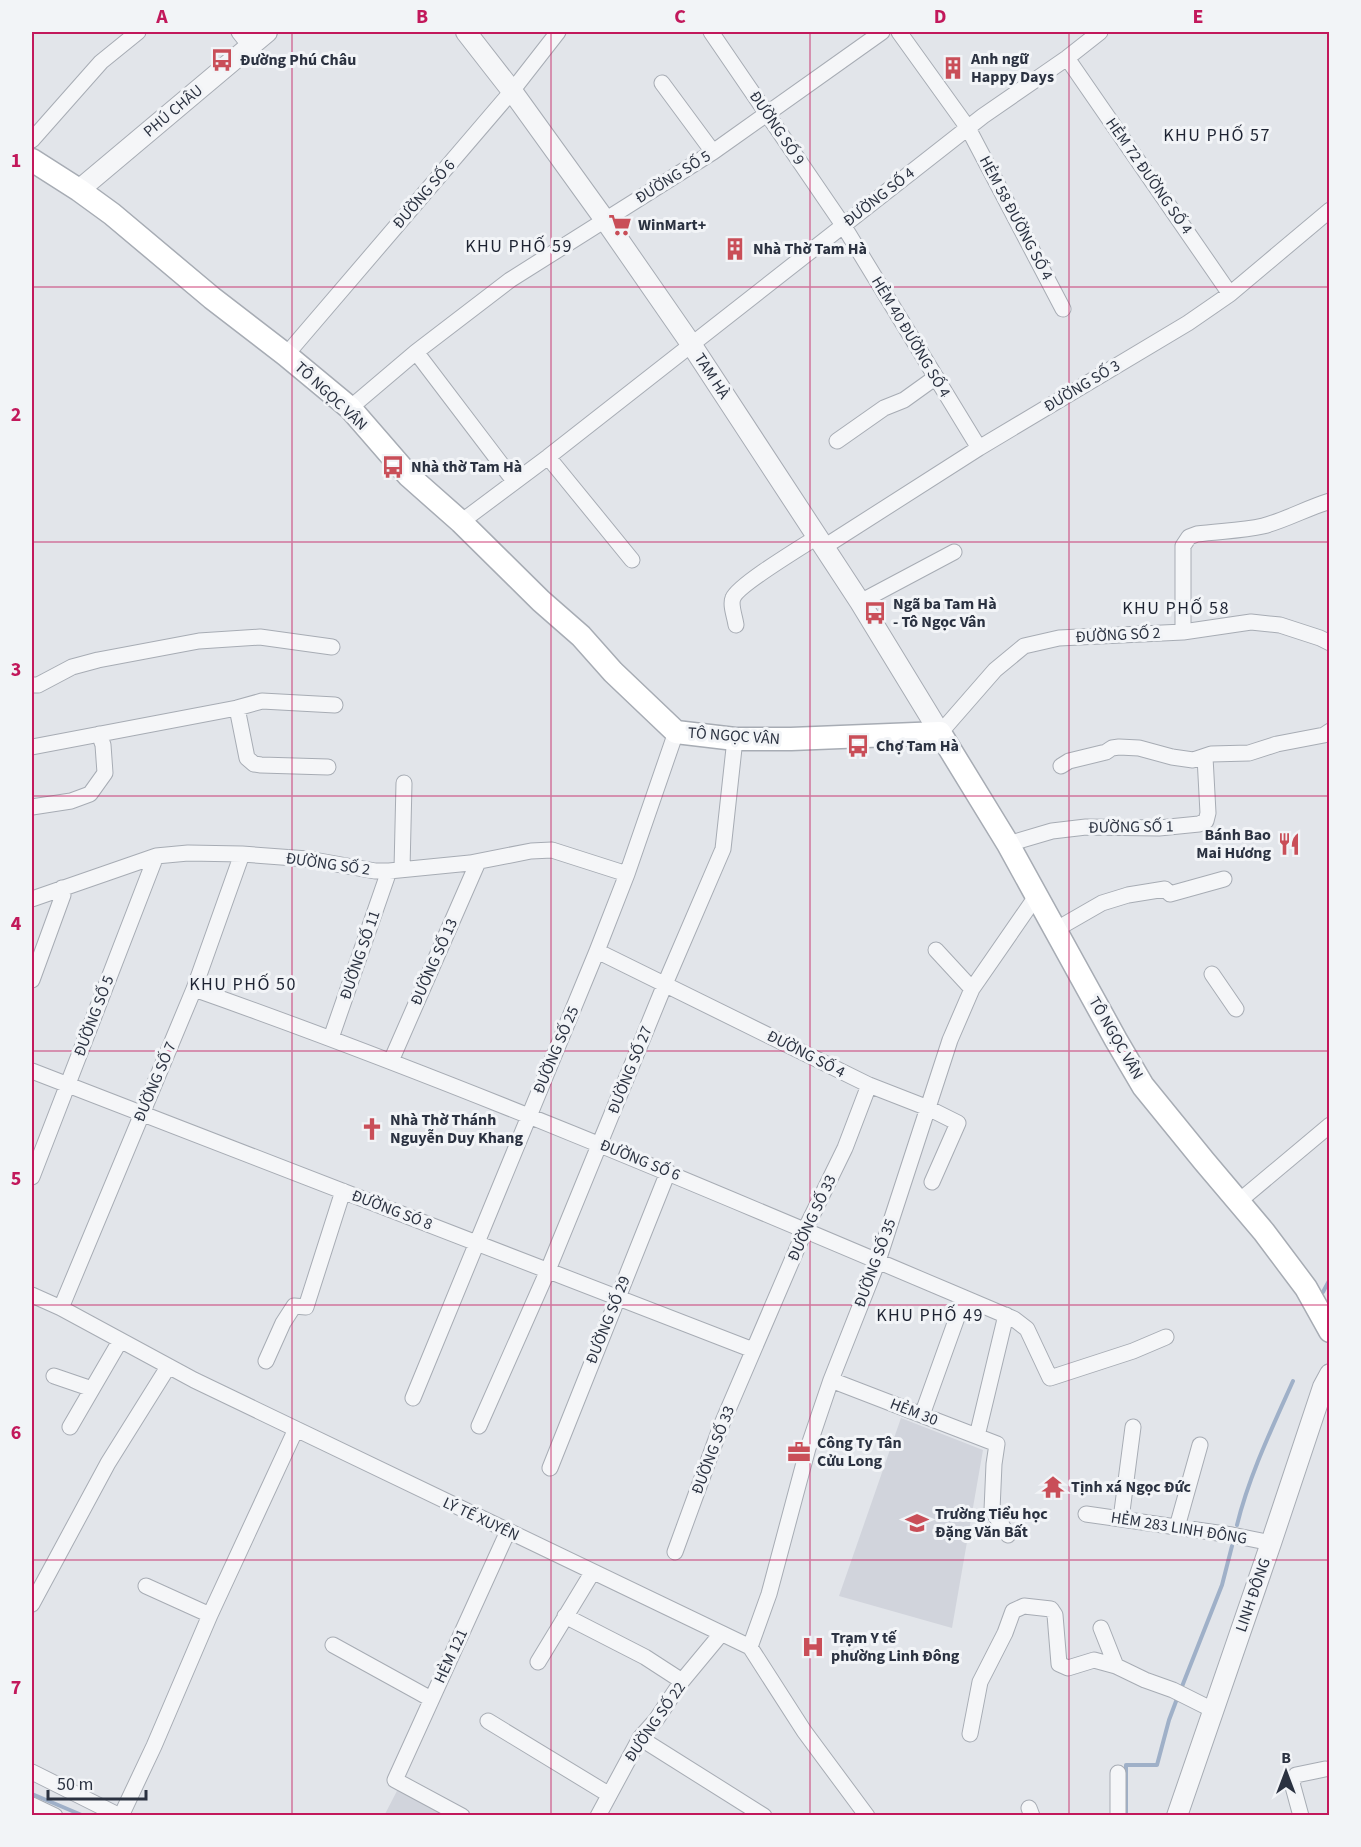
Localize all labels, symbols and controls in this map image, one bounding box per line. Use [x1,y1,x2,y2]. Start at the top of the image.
text: A [155,3,168,31]
text: B [416,3,428,31]
text: C [674,3,686,31]
text: D [934,3,946,31]
text: E [1193,3,1203,31]
bus stop icon: Đường Phú Châu [209,47,235,73]
place label: Anh ngữ Happy Days [970,48,1054,88]
place label: Đường Phú Châu [240,49,356,71]
building icon: Anh ngữ Happy Days [940,55,966,81]
street label: PHÚ CHÂU [139,80,207,142]
street label: ĐƯỜNG SỐ 9 [744,87,810,169]
street label: HẺM 72 ĐƯỜNG SỐ 4 [1100,113,1198,239]
district label: KHU PHỐ 57 [1163,123,1271,148]
street label: ĐƯỜNG SỐ 5 [631,145,715,209]
text: 1 [11,147,21,175]
street label: HẺM 58 ĐƯỜNG SỐ 4 [974,152,1058,284]
street label: ĐƯỜNG SỐ 6 [388,155,460,233]
street label: ĐƯỜNG SỐ 4 [839,162,919,232]
supermarket icon: WinMart+ [607,212,633,238]
place label: WinMart+ [638,214,706,236]
district label: KHU PHỐ 59 [465,234,573,259]
building icon: Nhà Thờ Tam Hà [722,236,748,262]
place label: Nhà Thờ Tam Hà [753,238,867,260]
street label: HẺM 40 ĐƯỜNG SỐ 4 [866,272,956,402]
street label: TAM HÀ [689,349,735,403]
street label: ĐƯỜNG SỐ 3 [1040,355,1124,417]
street label: TÔ NGỌC VÂN [290,356,372,436]
text: 2 [11,401,21,429]
bus stop icon: Nhà thờ Tam Hà [380,454,406,480]
place label: Nhà thờ Tam Hà [411,456,522,478]
place label: Ngã ba Tam Hà - Tô Ngọc Vân [893,593,997,633]
district label: KHU PHỐ 58 [1122,596,1230,621]
bus stop icon: Ngã ba Tam Hà - Tô Ngọc Vân [862,600,888,626]
street label: ĐƯỜNG SỐ 2 [1075,622,1161,648]
text: 3 [11,656,21,684]
street label: TÔ NGỌC VÂN [687,722,781,750]
bus stop icon: Chợ Tam Hà [845,733,871,759]
place label: Chợ Tam Hà [876,735,959,757]
street label: ĐƯỜNG SỐ 1 [1088,815,1174,839]
place label: Bánh Bao Mai Hương [1196,824,1271,864]
restaurant icon: Bánh Bao Mai Hương [1276,831,1302,857]
street label: ĐƯỜNG SỐ 2 [284,847,372,881]
street label: ĐƯỜNG SỐ 11 [334,907,386,1003]
text: 4 [11,910,22,938]
street label: ĐƯỜNG SỐ 13 [405,915,463,1009]
street label: ĐƯỜNG SỐ 5 [68,972,120,1060]
district label: KHU PHỐ 50 [189,972,297,997]
street label: TÔ NGỌC VÂN [1083,993,1149,1083]
street label: ĐƯỜNG SỐ 25 [528,1003,584,1097]
street label: ĐƯỜNG SỐ 27 [602,1023,658,1117]
street label: ĐƯỜNG SỐ 4 [763,1025,849,1083]
street label: ĐƯỜNG SỐ 7 [128,1039,182,1125]
place label: Nhà Thờ Thánh Nguyễn Duy Khang [390,1109,523,1149]
church icon: Nhà Thờ Thánh Nguyễn Duy Khang [359,1116,385,1142]
street label: ĐƯỜNG SỐ 6 [596,1134,684,1186]
text: 5 [11,1165,21,1193]
street label: ĐƯỜNG SỐ 33 [782,1171,842,1265]
street label: ĐƯỜNG SÓ 8 [348,1184,436,1236]
street label: ĐƯỜNG SỐ 35 [849,1215,901,1310]
street label: ĐƯỜNG SỐ 29 [580,1273,636,1367]
district label: KHU PHỐ 49 [876,1303,984,1328]
street label: HẺM 30 [887,1393,941,1431]
street label: ĐƯỜNG SỐ 33 [686,1403,740,1497]
text: 6 [11,1419,21,1447]
place label: Công Ty Tân Cửu Long [817,1432,902,1472]
office icon: Công Ty Tân Cửu Long [786,1439,812,1465]
temple icon: Tịnh xá Ngọc Đức [1040,1474,1066,1500]
place label: Tịnh xá Ngọc Đức [1071,1476,1192,1498]
street label: LÝ TẾ XUYÊN [439,1492,523,1546]
place label: Trường Tiểu học Đặng Văn Bất [935,1503,1048,1543]
street label: HẺM 283 LINH ĐÔNG [1109,1506,1249,1550]
school or university icon: Trường Tiểu học Đặng Văn Bất [904,1510,930,1536]
street label: LINH ĐÔNG [1230,1555,1276,1635]
street label: HẺM 121 [429,1625,473,1687]
place label: Trạm Y tế phường Linh Đông [831,1627,960,1667]
hospital icon: Trạm Y tế phường Linh Đông [800,1634,826,1660]
text: 7 [11,1674,21,1702]
street label: ĐƯỜNG SỐ 22 [619,1678,691,1766]
north arrow [1256,1742,1316,1802]
text: B [1281,1747,1291,1769]
scale bar [48,1763,146,1801]
text: 50 m [57,1772,93,1797]

